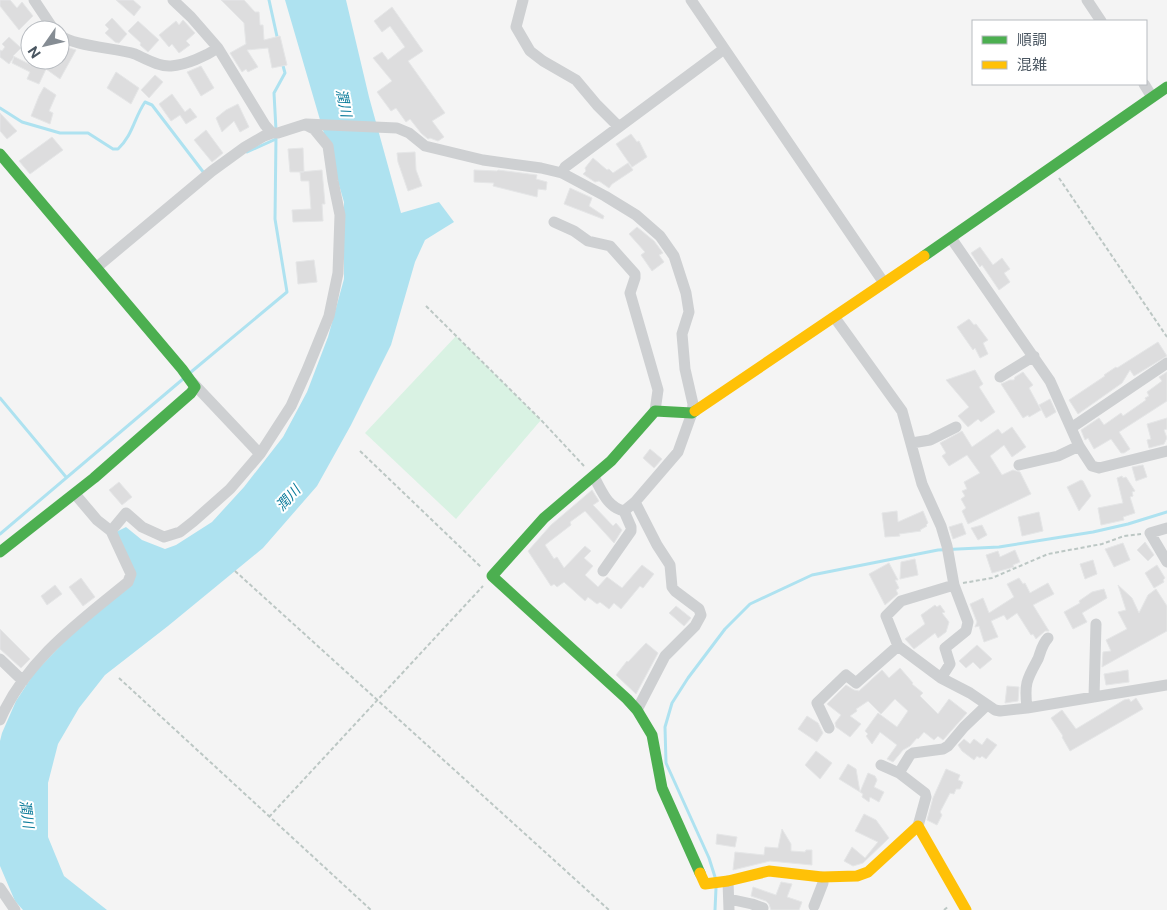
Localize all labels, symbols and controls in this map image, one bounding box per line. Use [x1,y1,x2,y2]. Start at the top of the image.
north arrow [20,20,70,70]
legend [972,20,1147,85]
text: 順調 [1017,31,1047,48]
text: N [25,43,44,61]
text: 混雑 [1017,56,1047,73]
water label: 潤川 [333,88,355,120]
water label: 潤川 [273,481,305,514]
water label: 潤川 [17,799,37,831]

